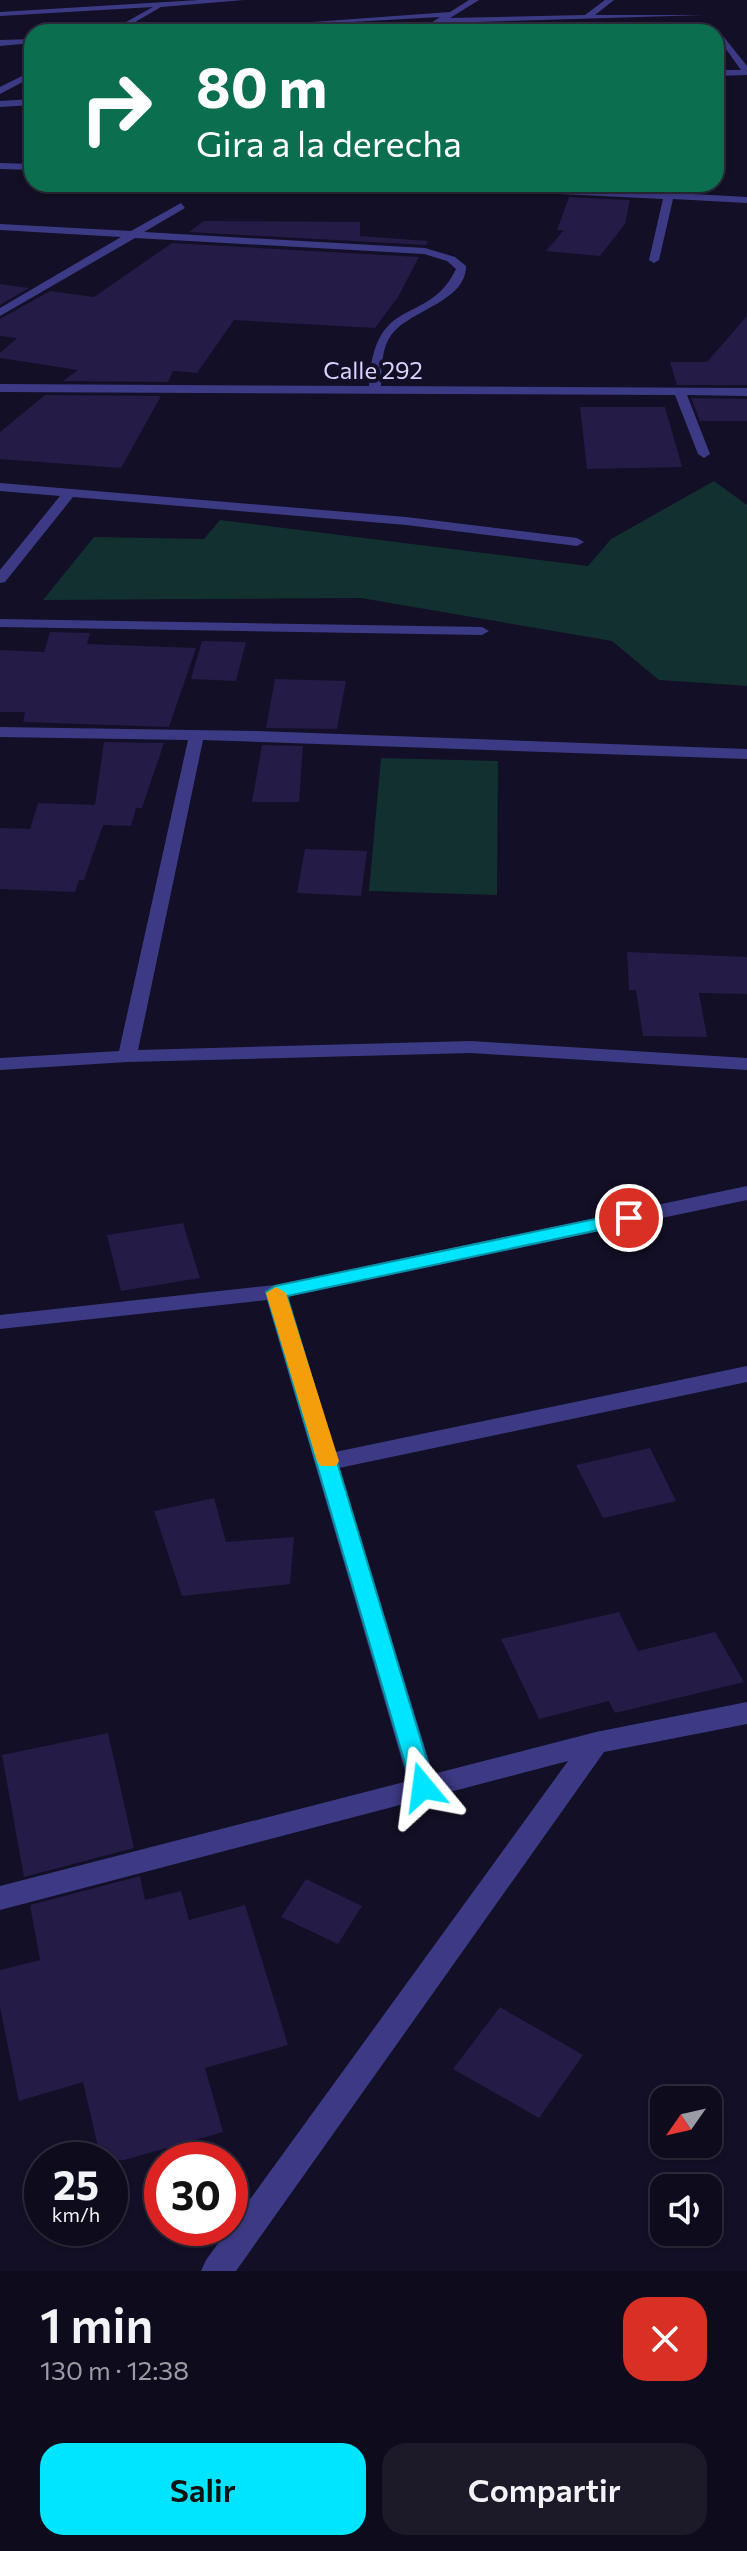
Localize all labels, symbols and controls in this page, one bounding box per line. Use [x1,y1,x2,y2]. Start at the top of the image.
text: 80 m [196,51,327,120]
icon: right [64,56,168,160]
text: Gira a la derecha [196,120,462,164]
street label: Calle 292 [323,355,423,384]
pin [595,1184,663,1252]
icon: arrive [607,1196,651,1240]
position arrow [381,1745,465,1829]
north arrow [650,2086,722,2158]
map controls [650,2086,722,2246]
speed limit sign: 30 [144,2142,248,2246]
text: 25 [53,2159,99,2208]
button: sound [650,2174,722,2246]
text: km/h [52,2202,100,2226]
text: 1 min [40,2294,153,2353]
button: close [623,2297,707,2381]
text: 130 m · 12:38 [40,2354,189,2385]
button: Salir [40,2443,366,2535]
button: Compartir [382,2443,707,2535]

